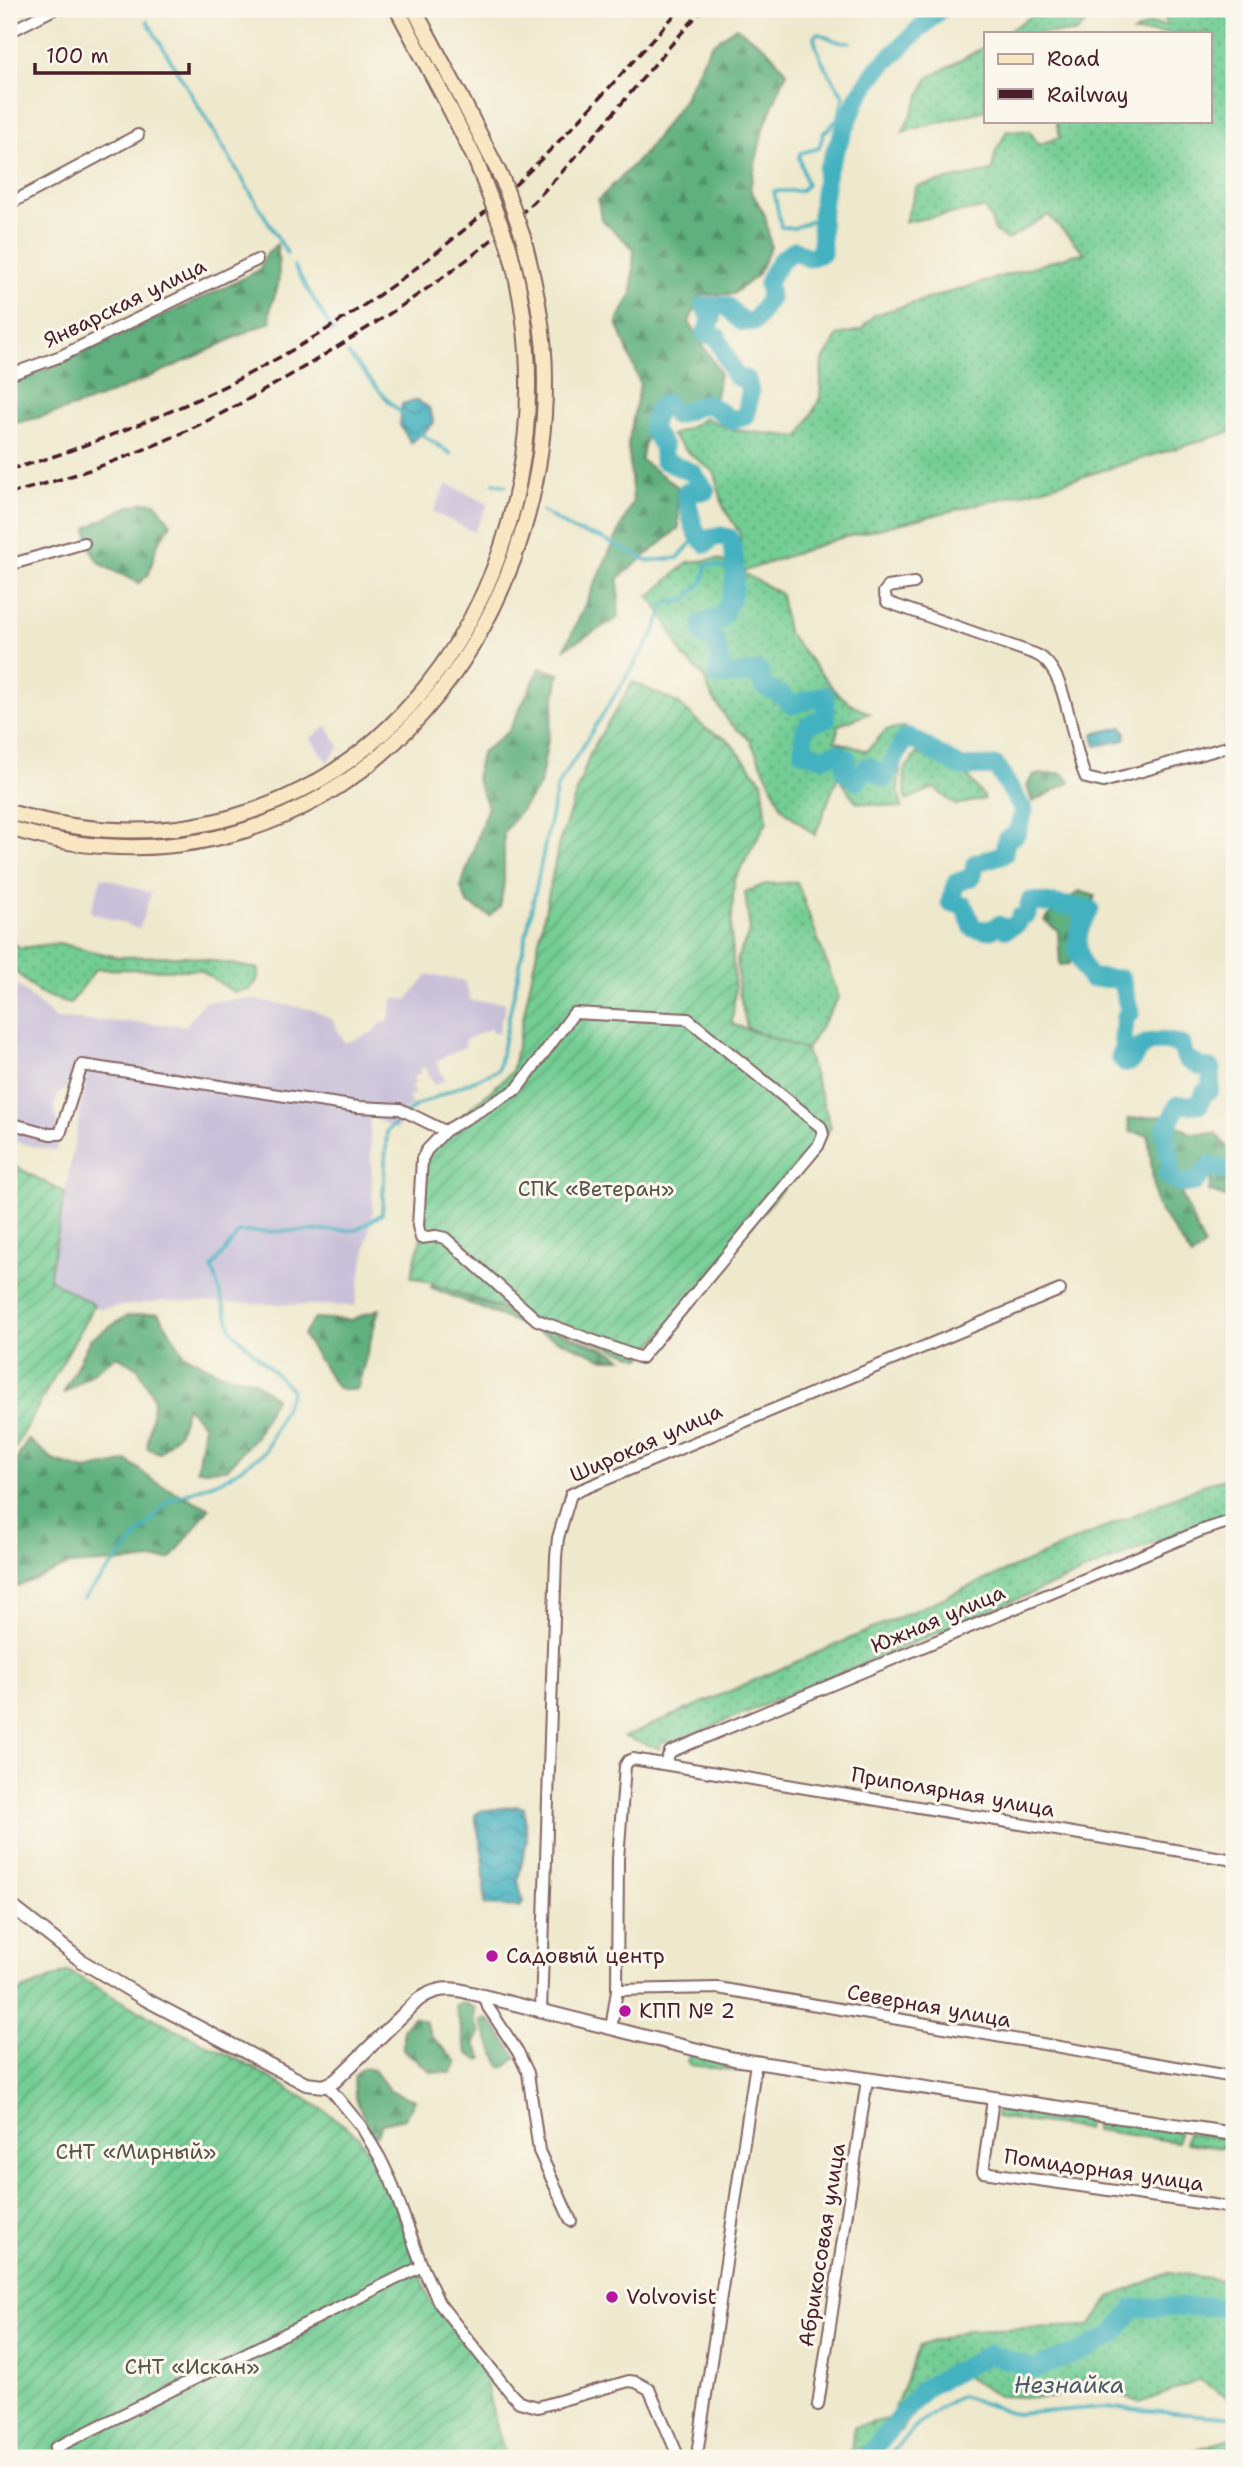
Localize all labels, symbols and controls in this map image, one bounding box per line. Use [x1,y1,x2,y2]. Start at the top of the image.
scale bar [35,32,189,76]
legend [984,32,1212,122]
text: 100 m [46,42,109,70]
text: Road [1047,45,1100,73]
text: Railway [1047,81,1129,109]
street label: Январская улица [39,252,211,354]
park label: СПК «Ветеран» [518,1175,674,1203]
street label: Широкая улица [565,1397,727,1489]
street label: Южная улица [867,1578,1009,1660]
street label: Приполярная улица [849,1760,1057,1824]
place label: Садовый центр [506,1942,665,1970]
marker: Садовый центр [484,1948,500,1964]
street label: Северная улица [845,1978,1013,2034]
place label: КПП № 2 [639,1997,735,2025]
marker: КПП № 2 [617,2003,633,2019]
park label: СНТ «Мирный» [56,2138,216,2166]
street label: Абрикосовая улица [792,2141,852,2349]
street label: Помидорная улица [1002,2142,1206,2198]
place label: Volvovist [626,2283,717,2311]
marker: Volvovist [604,2289,620,2305]
park label: СНТ «Искан» [125,2353,259,2381]
water label: Незнайка [1014,2370,1124,2400]

